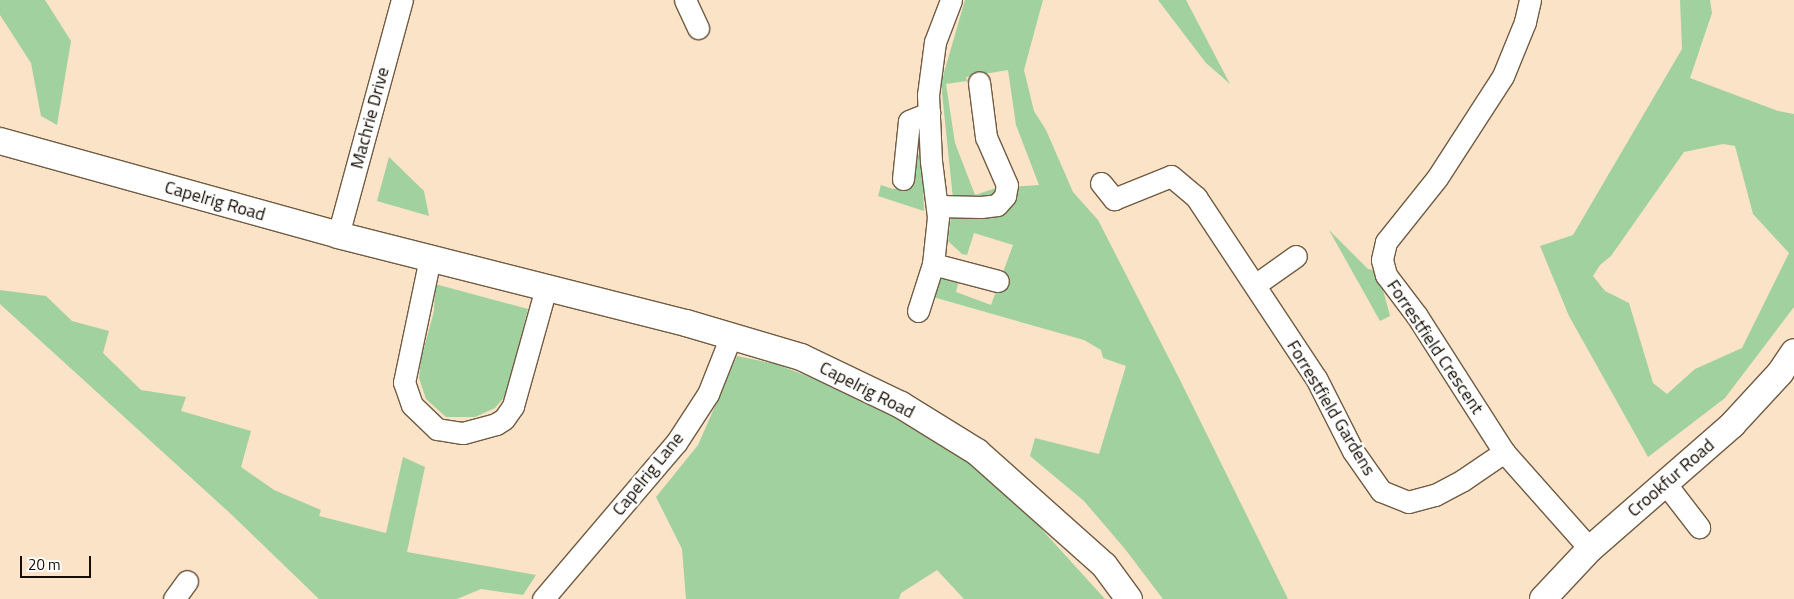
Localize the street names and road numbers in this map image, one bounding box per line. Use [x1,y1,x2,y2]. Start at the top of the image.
street label: Machrie Drive [346,65,394,171]
street label: Capelrig Road [162,176,268,226]
street label: Forrestfield Crescent [1382,276,1488,418]
street label: Forrestfield Gardens [1282,336,1380,480]
street label: Capelrig Road [816,357,918,423]
street label: Capelrig Lane [608,428,688,520]
street label: Crookfur Road [1623,434,1719,522]

